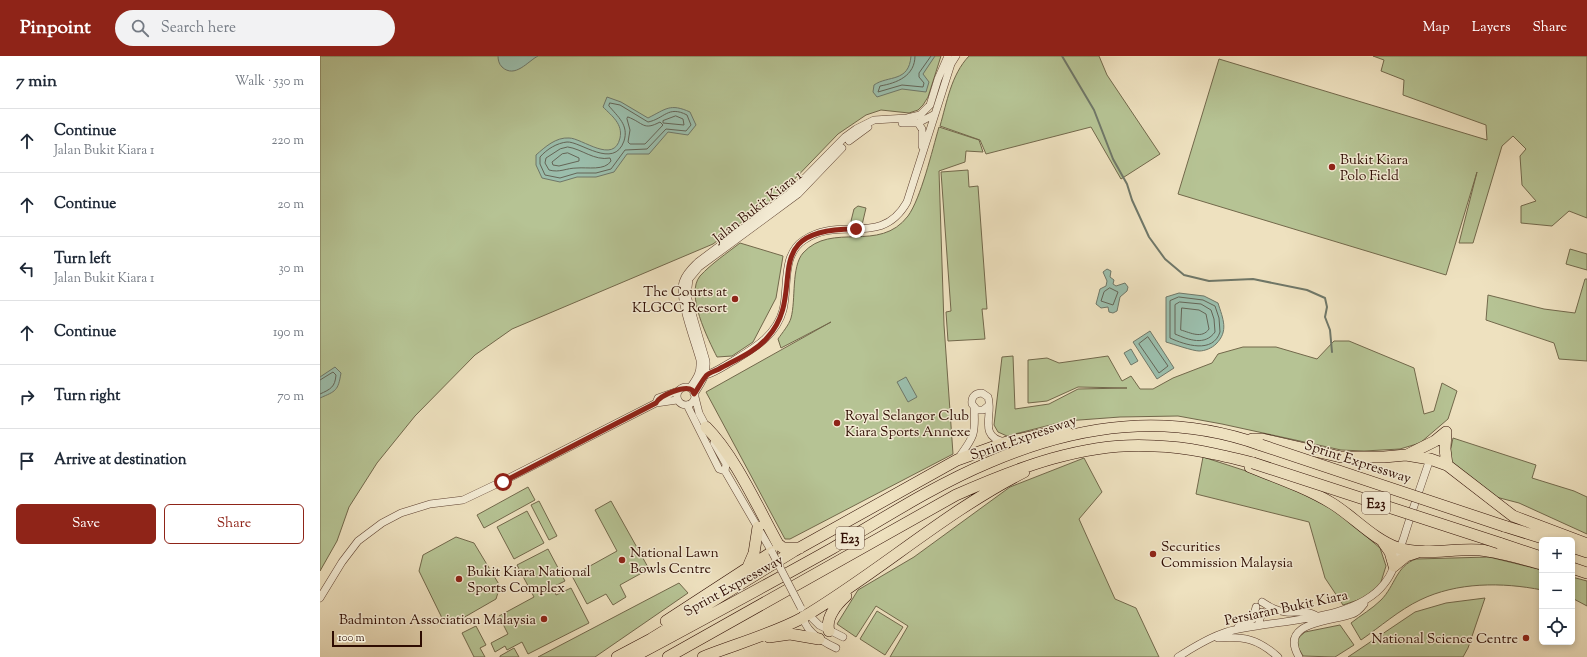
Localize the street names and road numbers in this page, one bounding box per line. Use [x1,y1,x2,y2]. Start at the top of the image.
street label: Jalan Bukit Kiara 1 [709,166,807,249]
street label: Sprint Expressway [968,411,1080,466]
street label: Sprint Expressway [1301,436,1414,490]
road number: E23 [1362,492,1390,514]
road number: E23 [836,527,864,549]
street label: Sprint Expressway [680,551,788,623]
street label: Persiaran Bukit Kiara [1223,586,1351,632]

